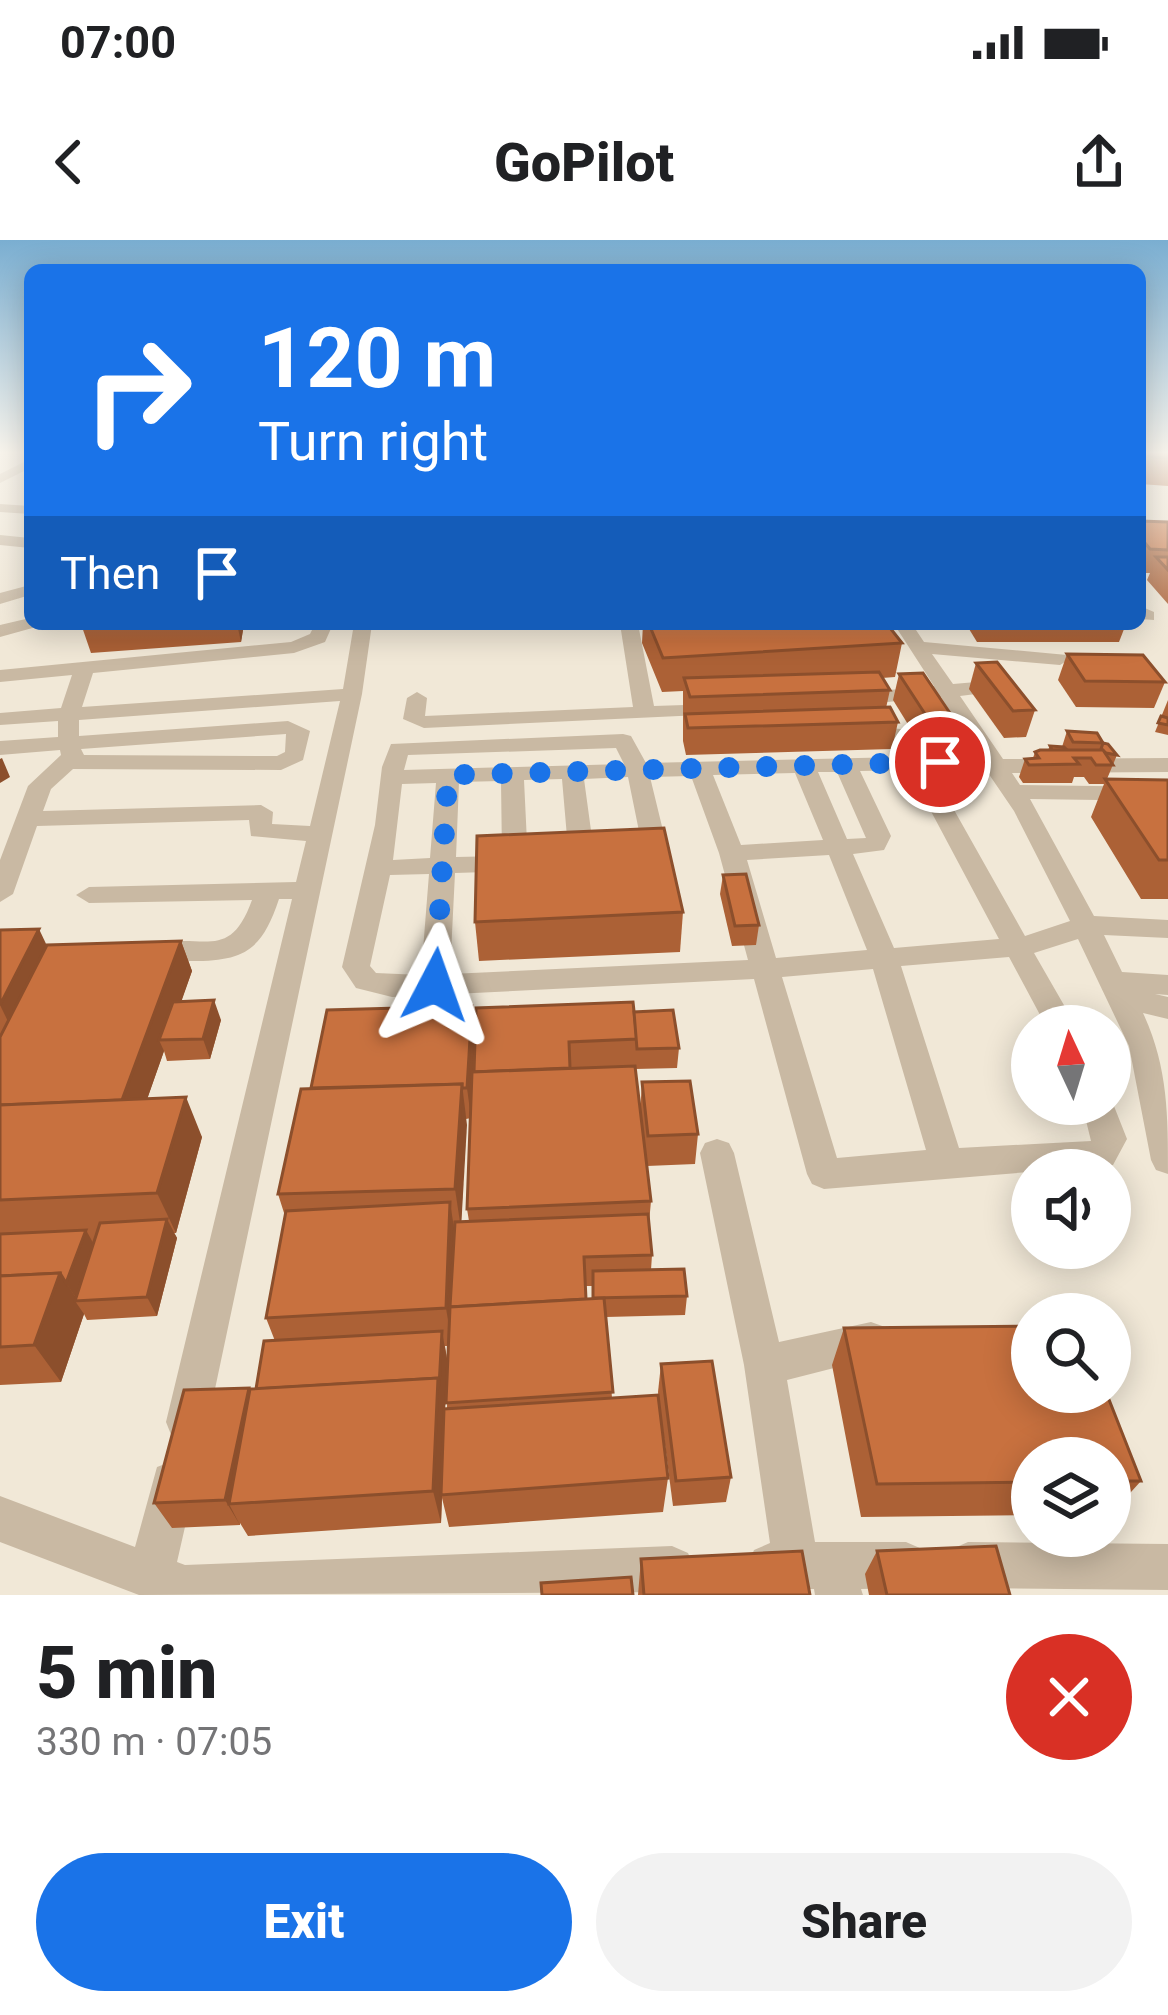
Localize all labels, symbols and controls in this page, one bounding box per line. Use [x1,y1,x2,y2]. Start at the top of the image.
text: 07:00 [60,16,176,69]
icon: back [36,129,102,195]
icon: share [1066,129,1132,195]
text: GoPilot [494,131,674,194]
text: 120 m [258,309,496,408]
icon: right [60,312,216,468]
text: Turn right [258,410,488,473]
icon: arrive [184,540,250,606]
text: Then [60,547,160,600]
pin [889,711,991,813]
icon: arrive [907,729,973,795]
position arrow [372,922,498,1048]
north arrow [1011,1005,1131,1125]
map controls [1011,1005,1131,1557]
button: sound [1011,1149,1131,1269]
button: search [1011,1293,1131,1413]
button: layers [1011,1437,1131,1557]
text: 5 min [36,1631,218,1716]
button: close [1006,1634,1132,1760]
text: 330 m · 07:05 [36,1719,272,1765]
button: Exit [36,1853,572,1991]
button: Share [596,1853,1132,1991]

